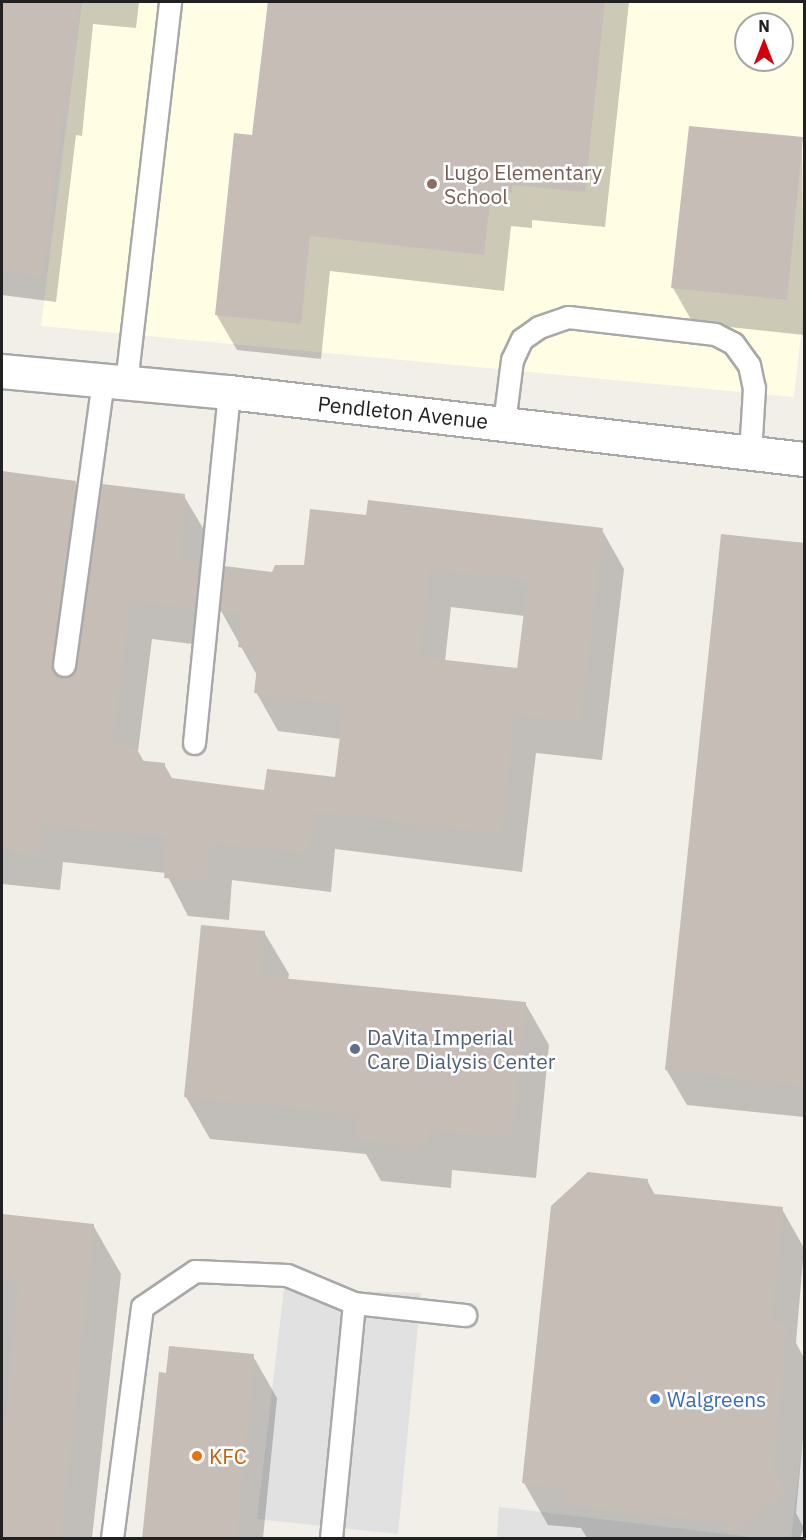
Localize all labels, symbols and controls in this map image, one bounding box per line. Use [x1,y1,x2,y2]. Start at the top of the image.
north arrow [734,12,794,72]
text: N [758,16,770,36]
place label: Lugo Elementary School [444,159,602,209]
marker: Lugo Elementary School [425,177,439,191]
street label: Pendleton Avenue [317,391,489,433]
place label: DaVita Imperial Care Dialysis Center [367,1024,555,1074]
marker: DaVita Imperial Care Dialysis Center [348,1042,362,1056]
place label: Walgreens [667,1386,766,1412]
marker: Walgreens [648,1392,662,1406]
place label: KFC [209,1443,247,1469]
marker: KFC [190,1449,204,1463]

